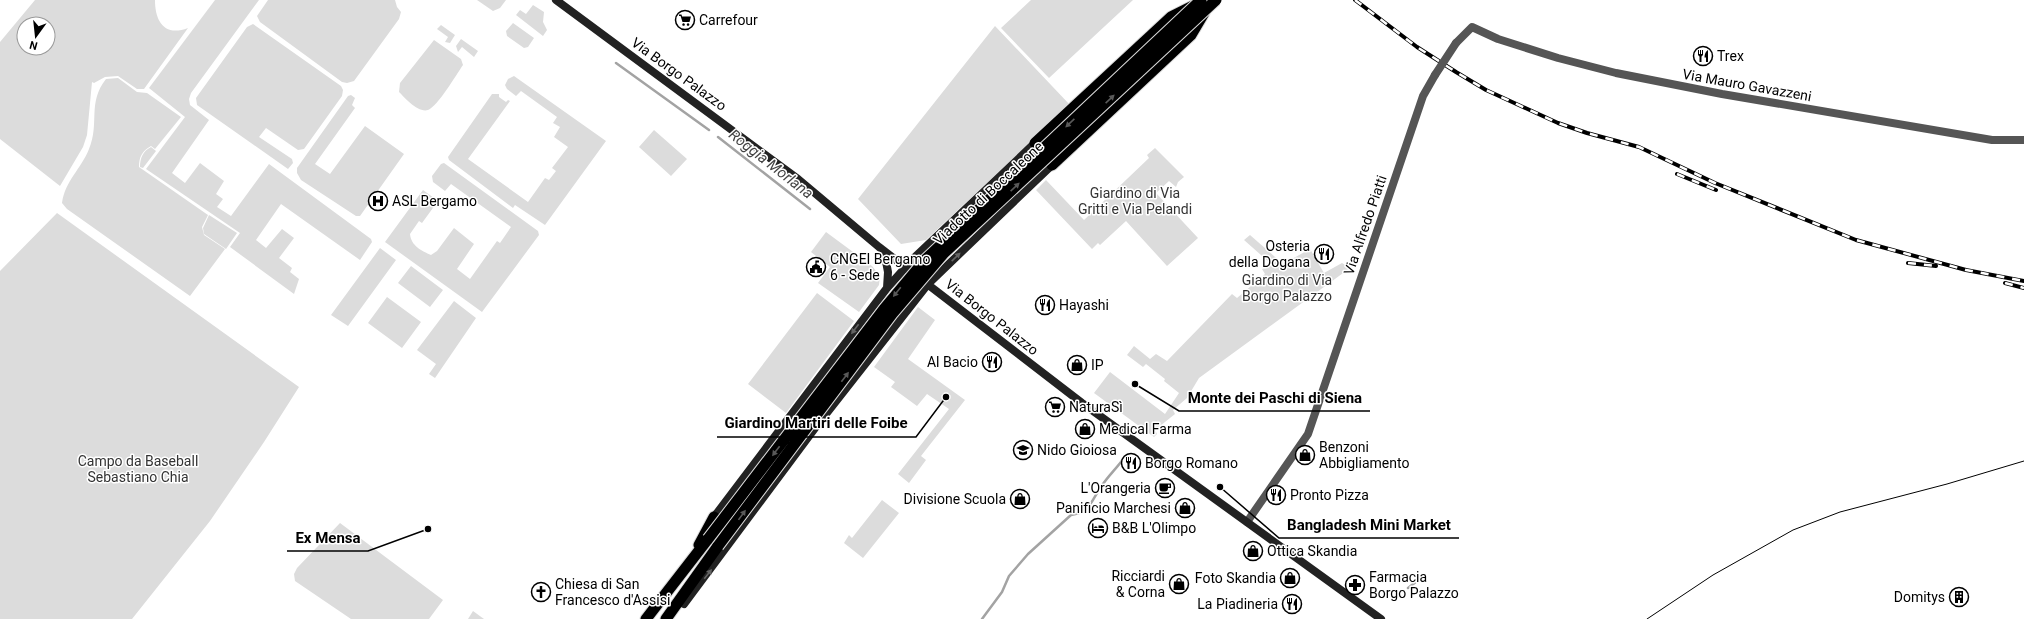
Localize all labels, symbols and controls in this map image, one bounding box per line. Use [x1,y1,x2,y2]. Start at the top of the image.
supermarket icon: Carrefour [674,9,696,31]
place label: Carrefour [699,12,758,28]
north arrow [16,16,56,56]
street label: Via Borgo Palazzo [629,34,730,114]
text: N [28,38,39,52]
restaurant icon: Trex [1692,45,1714,67]
place label: Trex [1717,48,1744,64]
street label: Via Mauro Gavazzeni [1681,66,1813,104]
one-way arrow [1105,94,1116,103]
one-way arrow [1065,118,1075,127]
water label: Roggia Morlana [725,125,817,203]
street label: Viadotto di Boccaleone [930,138,1046,248]
street label: Via Alfredo Piatti [1340,173,1390,277]
one-way arrow [1010,182,1020,192]
park label: Giardino di Via Gritti e Via Pelandi [1078,185,1192,217]
hospital icon: ASL Bergamo [367,190,389,212]
place label: ASL Bergamo [392,193,477,209]
place label: Osteria della Dogana [1229,238,1310,270]
restaurant icon: Osteria della Dogana [1313,243,1335,265]
place label: CNGEI Bergamo 6 - Sede [830,251,930,283]
one-way arrow [951,252,961,262]
public building icon: CNGEI Bergamo 6 - Sede [805,256,827,278]
park label: Giardino di Via Borgo Palazzo [1242,272,1332,304]
street label: Via Borgo Palazzo [942,276,1042,358]
one-way arrow [893,286,902,297]
restaurant icon: Hayashi [1034,294,1056,316]
place label: Hayashi [1059,297,1109,313]
one-way arrow [851,324,859,335]
restaurant icon: Al Bacio [981,351,1003,373]
place label: Al Bacio [927,354,978,370]
shop icon: IP [1066,354,1088,376]
place label: IP [1091,357,1104,373]
one-way arrow [841,372,849,382]
callout: Monte dei Paschi di Siena [1179,384,1370,411]
text: Monte dei Paschi di Siena [1188,389,1362,407]
supermarket icon: NaturaSì [1044,396,1066,418]
place label: NaturaSì [1069,399,1123,415]
callout: Giardino Martiri delle Foibe [717,410,916,437]
text: Giardino Martiri delle Foibe [724,414,908,432]
shop icon: Medical Farma [1074,418,1096,440]
place label: Medical Farma [1099,421,1192,437]
school or university icon: Nido Gioiosa [1012,439,1034,461]
place label: Benzoni Abbigliamento [1319,439,1409,471]
place label: Nido Gioiosa [1037,442,1117,458]
shop icon: Benzoni Abbigliamento [1294,444,1316,466]
one-way arrow [772,445,780,456]
restaurant icon: Borgo Romano [1120,452,1142,474]
park label: Campo da Baseball Sebastiano Chia [78,453,198,485]
place label: Borgo Romano [1145,455,1238,471]
cafe icon: L'Orangeria [1154,477,1176,499]
place label: L'Orangeria [1081,480,1151,496]
restaurant icon: Pronto Pizza [1265,484,1287,506]
place label: Pronto Pizza [1290,487,1369,503]
shop icon: Divisione Scuola [1009,488,1031,510]
place label: Divisione Scuola [904,491,1006,507]
shop icon: Panificio Marchesi [1174,497,1196,519]
place label: Panificio Marchesi [1056,500,1171,516]
one-way arrow [737,509,746,520]
callout: Bangladesh Mini Market [1279,511,1459,538]
text: Bangladesh Mini Market [1287,516,1451,534]
hotel icon: B&B L'Olimpo [1087,517,1109,539]
place label: B&B L'Olimpo [1112,520,1196,536]
callout: Ex Mensa [287,524,368,551]
text: Ex Mensa [295,529,361,547]
shop icon: Ottica Skandia [1242,540,1264,562]
place label: Ottica Skandia [1267,543,1357,559]
shop icon: Foto Skandia [1279,567,1301,589]
one-way arrow [704,568,713,579]
place label: Ricciardi & Corna [1111,568,1165,600]
place label: Farmacia Borgo Palazzo [1369,569,1459,601]
place label: Foto Skandia [1195,570,1276,586]
shop icon: Ricciardi & Corna [1168,573,1190,595]
pharmacy icon: Farmacia Borgo Palazzo [1344,574,1366,596]
place label: Chiesa di San Francesco d'Assisi [555,576,670,608]
church icon: Chiesa di San Francesco d'Assisi [530,581,552,603]
building icon: Domitys [1948,586,1970,608]
place label: Domitys [1894,589,1945,605]
restaurant icon: La Piadineria [1281,593,1303,615]
place label: La Piadineria [1197,596,1278,612]

